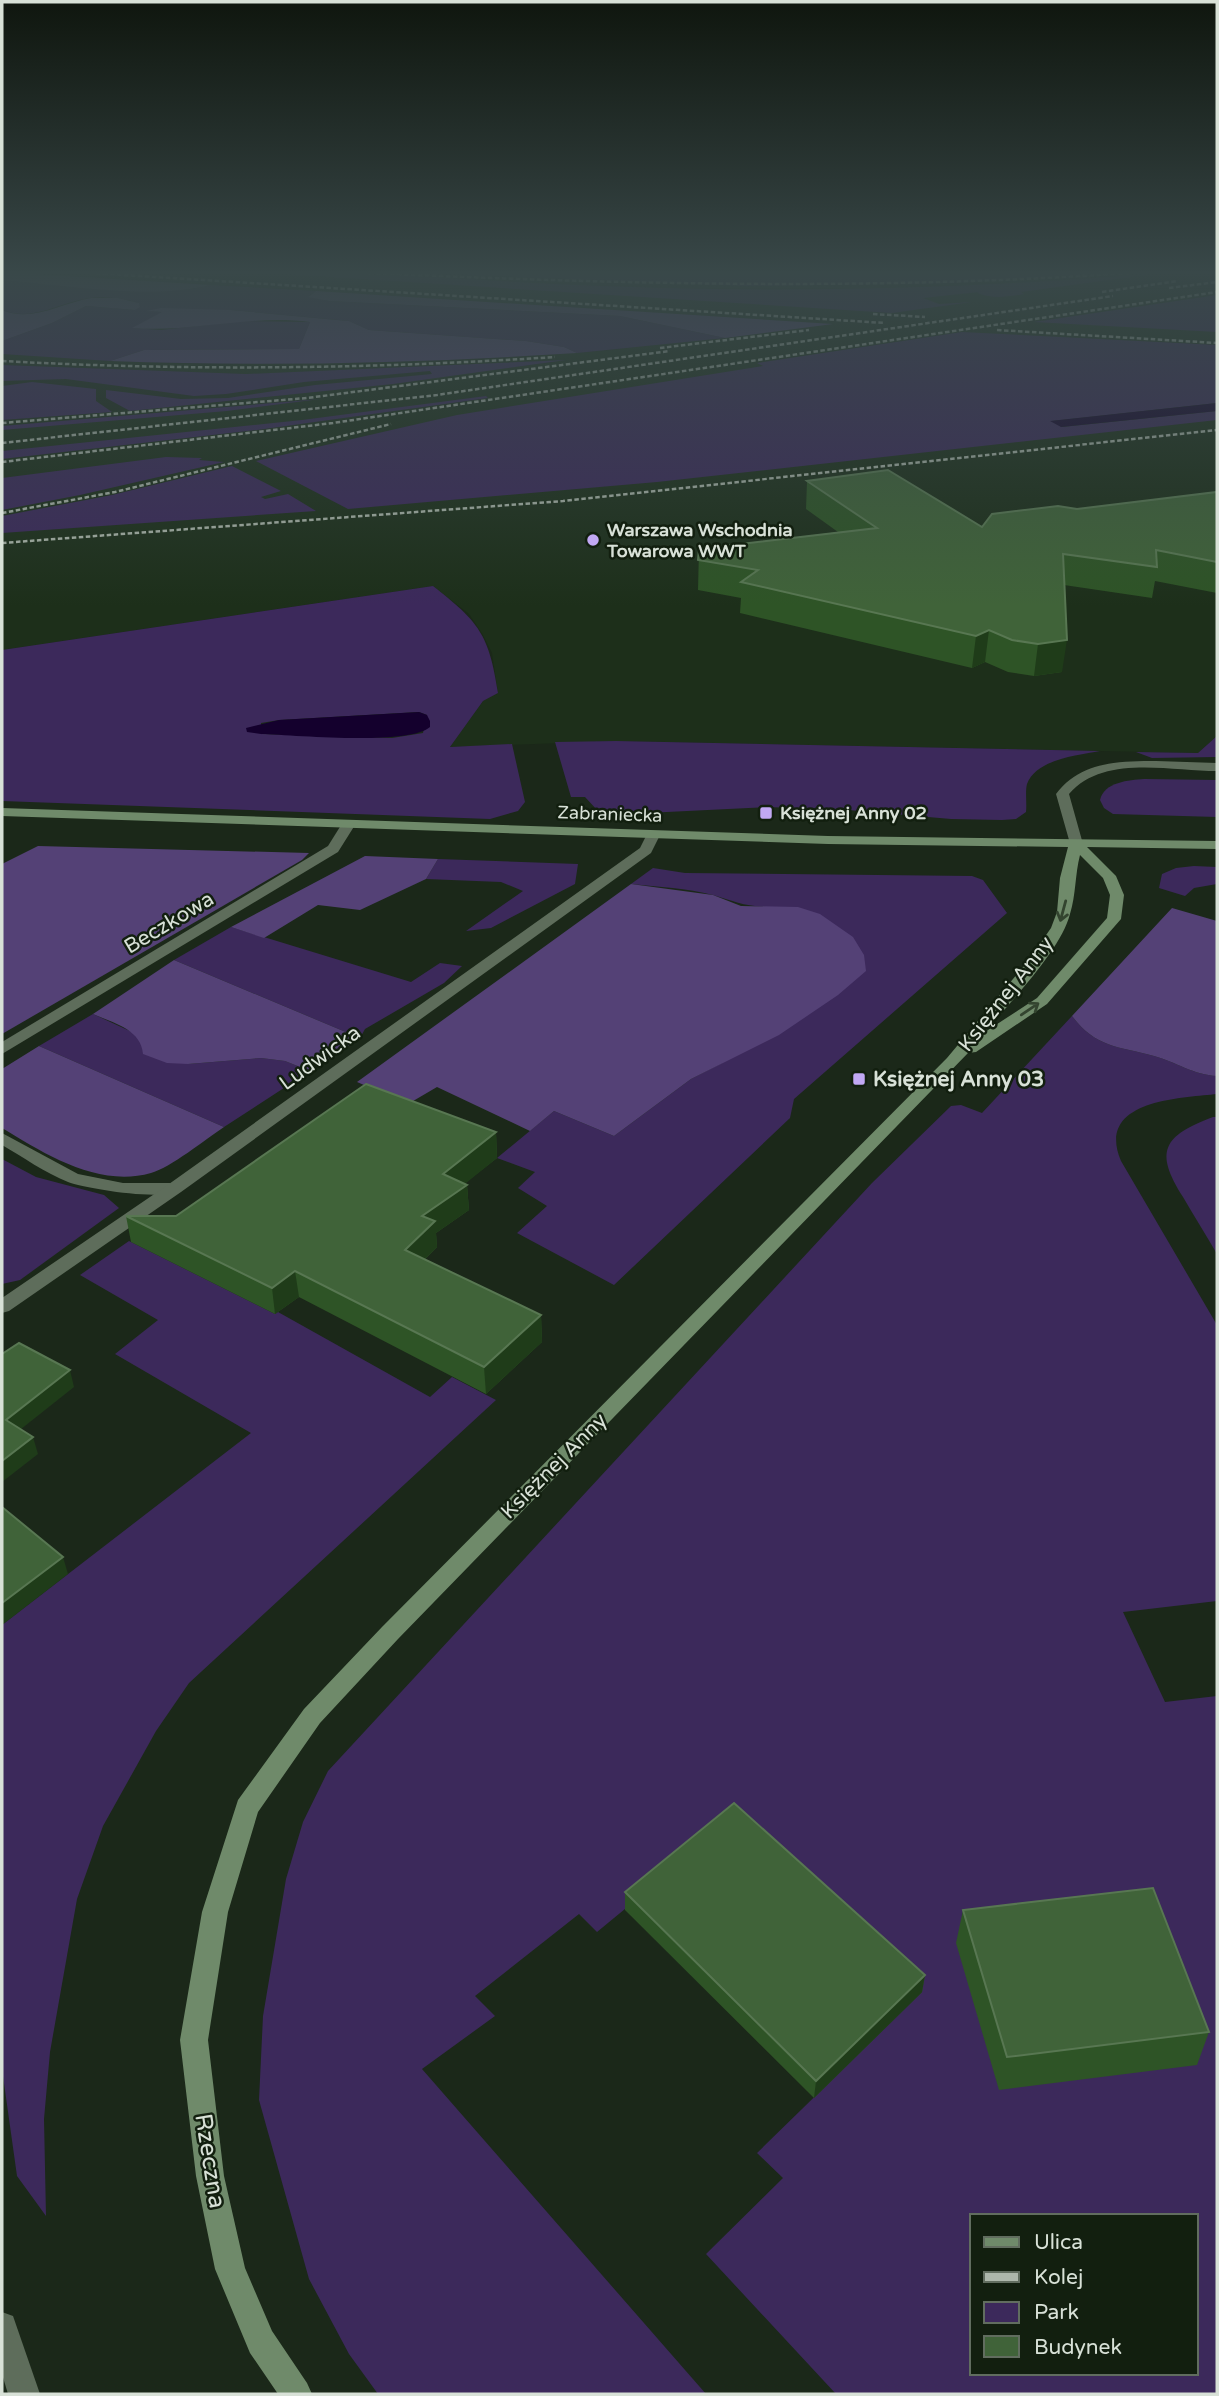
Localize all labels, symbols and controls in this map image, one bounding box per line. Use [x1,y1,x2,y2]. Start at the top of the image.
place label: Warszawa Wschodnia Towarowa WWT [606,519,793,562]
marker: Warszawa Wschodnia Towarowa WWT [585,532,601,548]
street label: Zabraniecka [557,801,663,827]
place label: Księżnej Anny 02 [780,802,927,824]
marker: Księżnej Anny 02 [758,805,774,821]
street label: Beczkowa [120,886,218,960]
one-way arrow [1056,899,1069,922]
street label: Księżnej Anny [953,931,1059,1057]
one-way arrow [1019,1002,1039,1016]
street label: Ludwicka [275,1020,365,1096]
place label: Księżnej Anny 03 [873,1067,1044,1092]
marker: Księżnej Anny 03 [851,1071,867,1087]
street label: Księżnej Anny [496,1408,612,1524]
street label: Rzeczna [188,2112,232,2210]
legend [970,2214,1198,2375]
text: Ulica [1034,2230,1083,2255]
text: Kolej [1034,2265,1083,2290]
text: Park [1034,2300,1079,2325]
text: Budynek [1034,2335,1122,2360]

